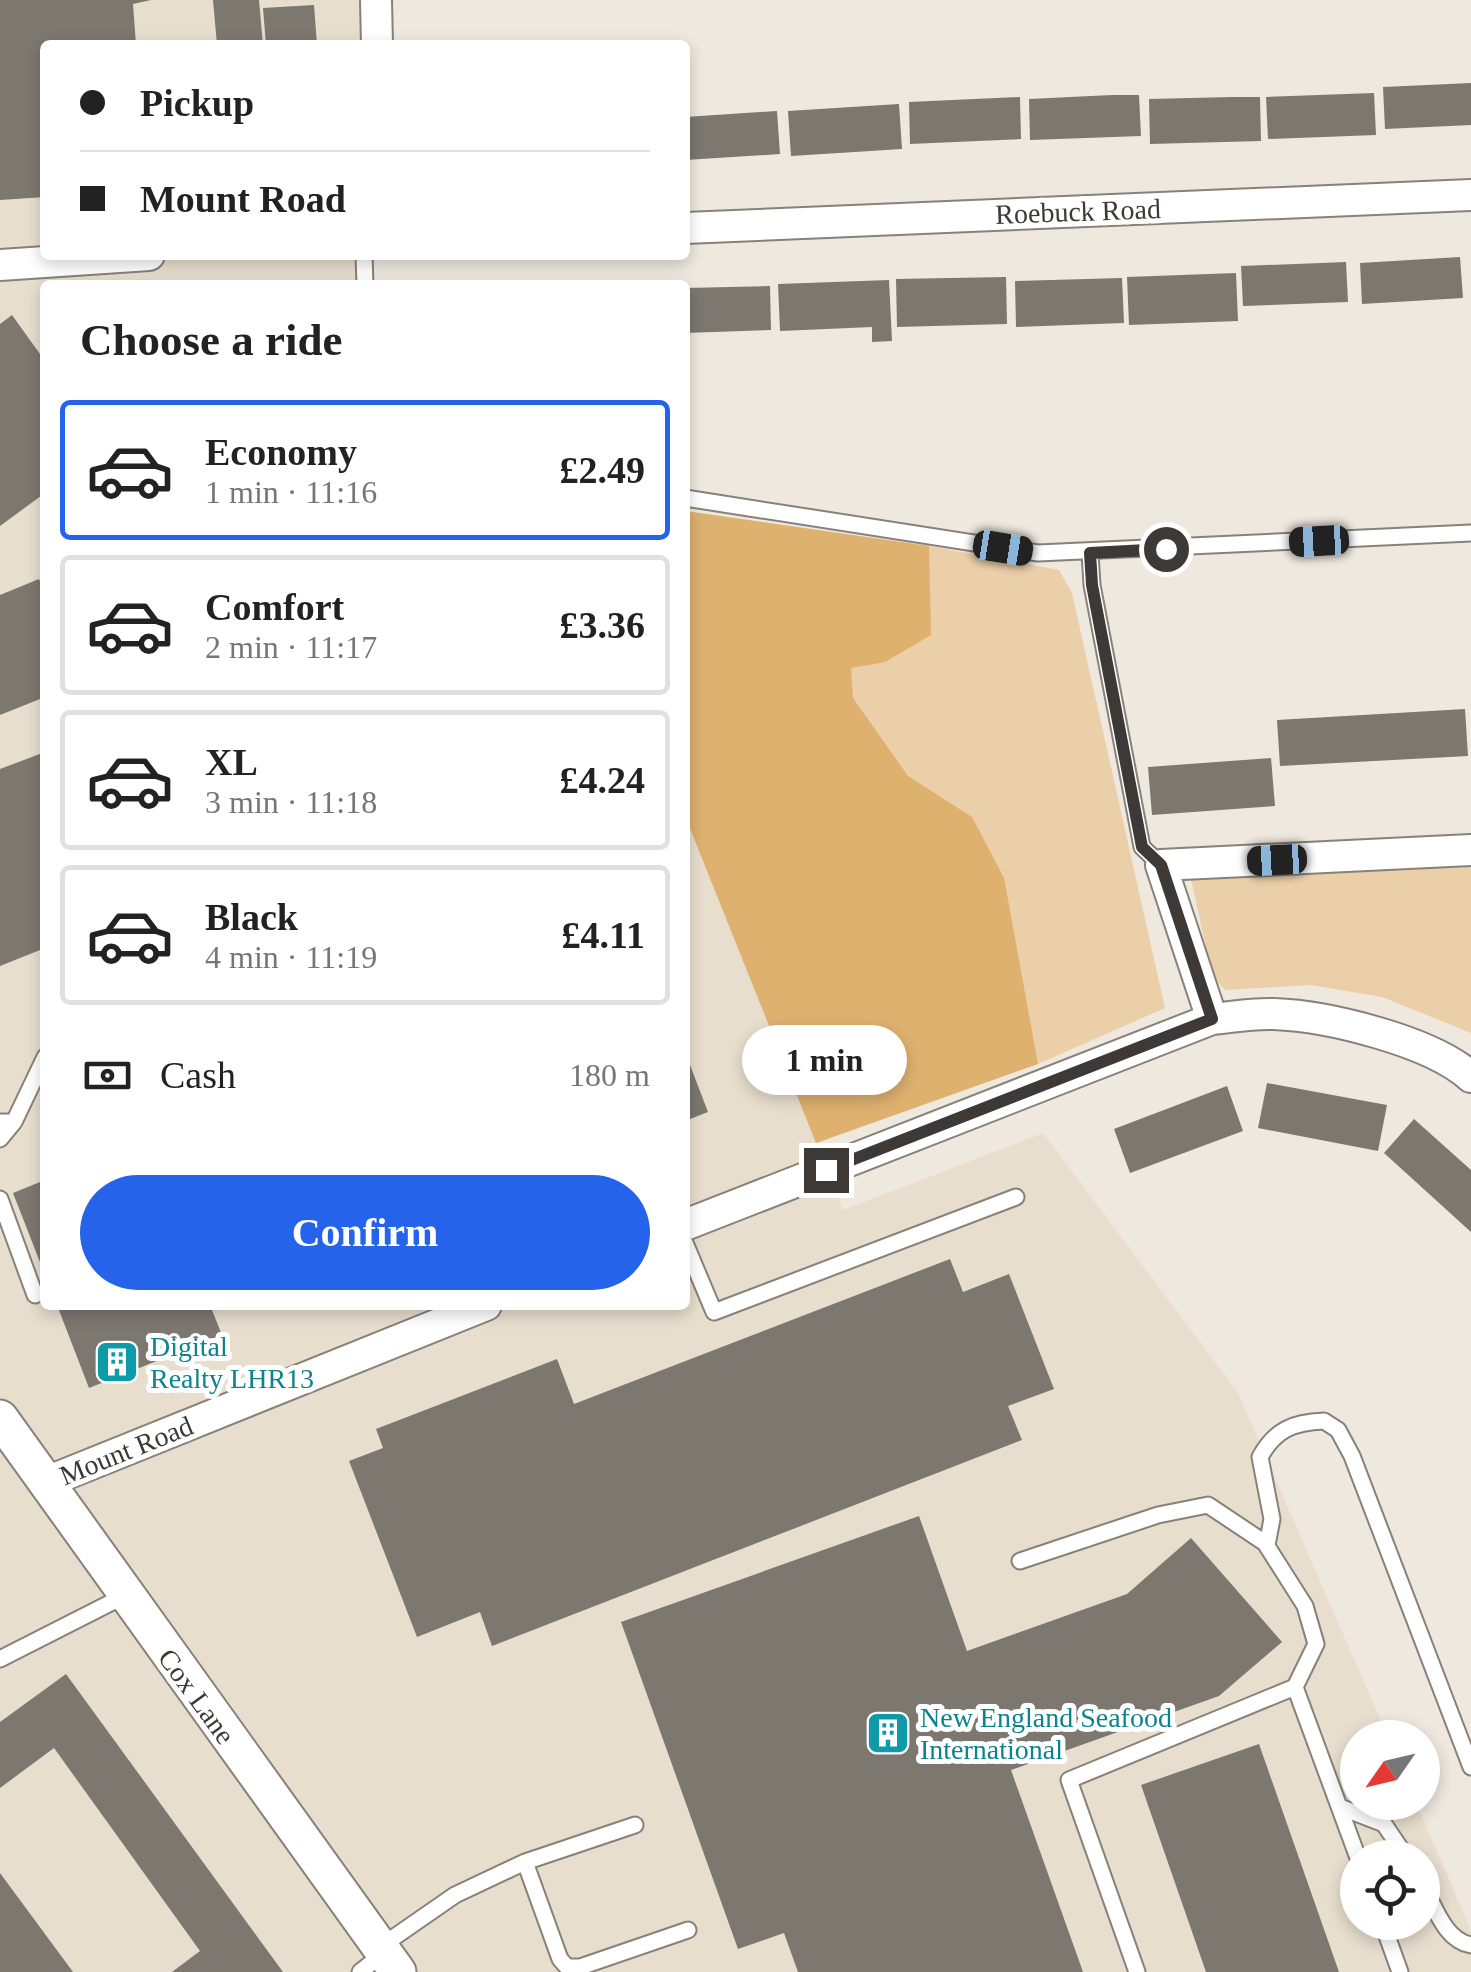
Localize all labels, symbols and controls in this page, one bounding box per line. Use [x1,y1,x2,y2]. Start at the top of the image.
text: Pickup [140,82,254,124]
text: Mount Road [140,178,346,220]
street label: Roebuck Road [995,193,1161,230]
text: Choose a ride [80,315,343,365]
icon: car [85,425,175,515]
text: Economy [205,431,357,473]
text: £2.49 [560,449,645,491]
text: 1 min · 11:16 [205,474,377,510]
car [1288,524,1350,558]
route start [1144,527,1189,572]
car [971,528,1035,568]
icon: car [85,580,175,670]
text: Comfort [205,586,344,628]
text: £3.36 [560,604,645,646]
text: 2 min · 11:17 [205,629,377,665]
icon: car [85,735,175,825]
text: XL [205,741,258,783]
text: £4.24 [560,759,645,801]
text: 3 min · 11:18 [205,784,377,820]
car [1246,843,1308,877]
icon: car [85,890,175,980]
text: Black [205,896,298,938]
text: £4.11 [562,914,645,956]
text: 4 min · 11:19 [205,939,377,975]
callout: 1 min [744,1025,908,1095]
text: 1 min [786,1042,863,1078]
icon: cash [80,1048,135,1103]
text: Cash [160,1054,236,1096]
text: 180 m [569,1057,650,1093]
route end [804,1148,849,1193]
button: Confirm [80,1175,650,1290]
place label: Digital Realty LHR13 [150,1331,314,1394]
building icon: Digital Realty LHR13 [94,1339,140,1385]
street label: Mount Road [55,1410,197,1491]
street label: Cox Lane [152,1643,241,1750]
place label: New England Seafood International [920,1702,1172,1765]
building icon: New England Seafood International [865,1710,911,1756]
north arrow [1340,1720,1440,1820]
map controls [1340,1720,1440,1940]
button: locate [1340,1840,1440,1940]

